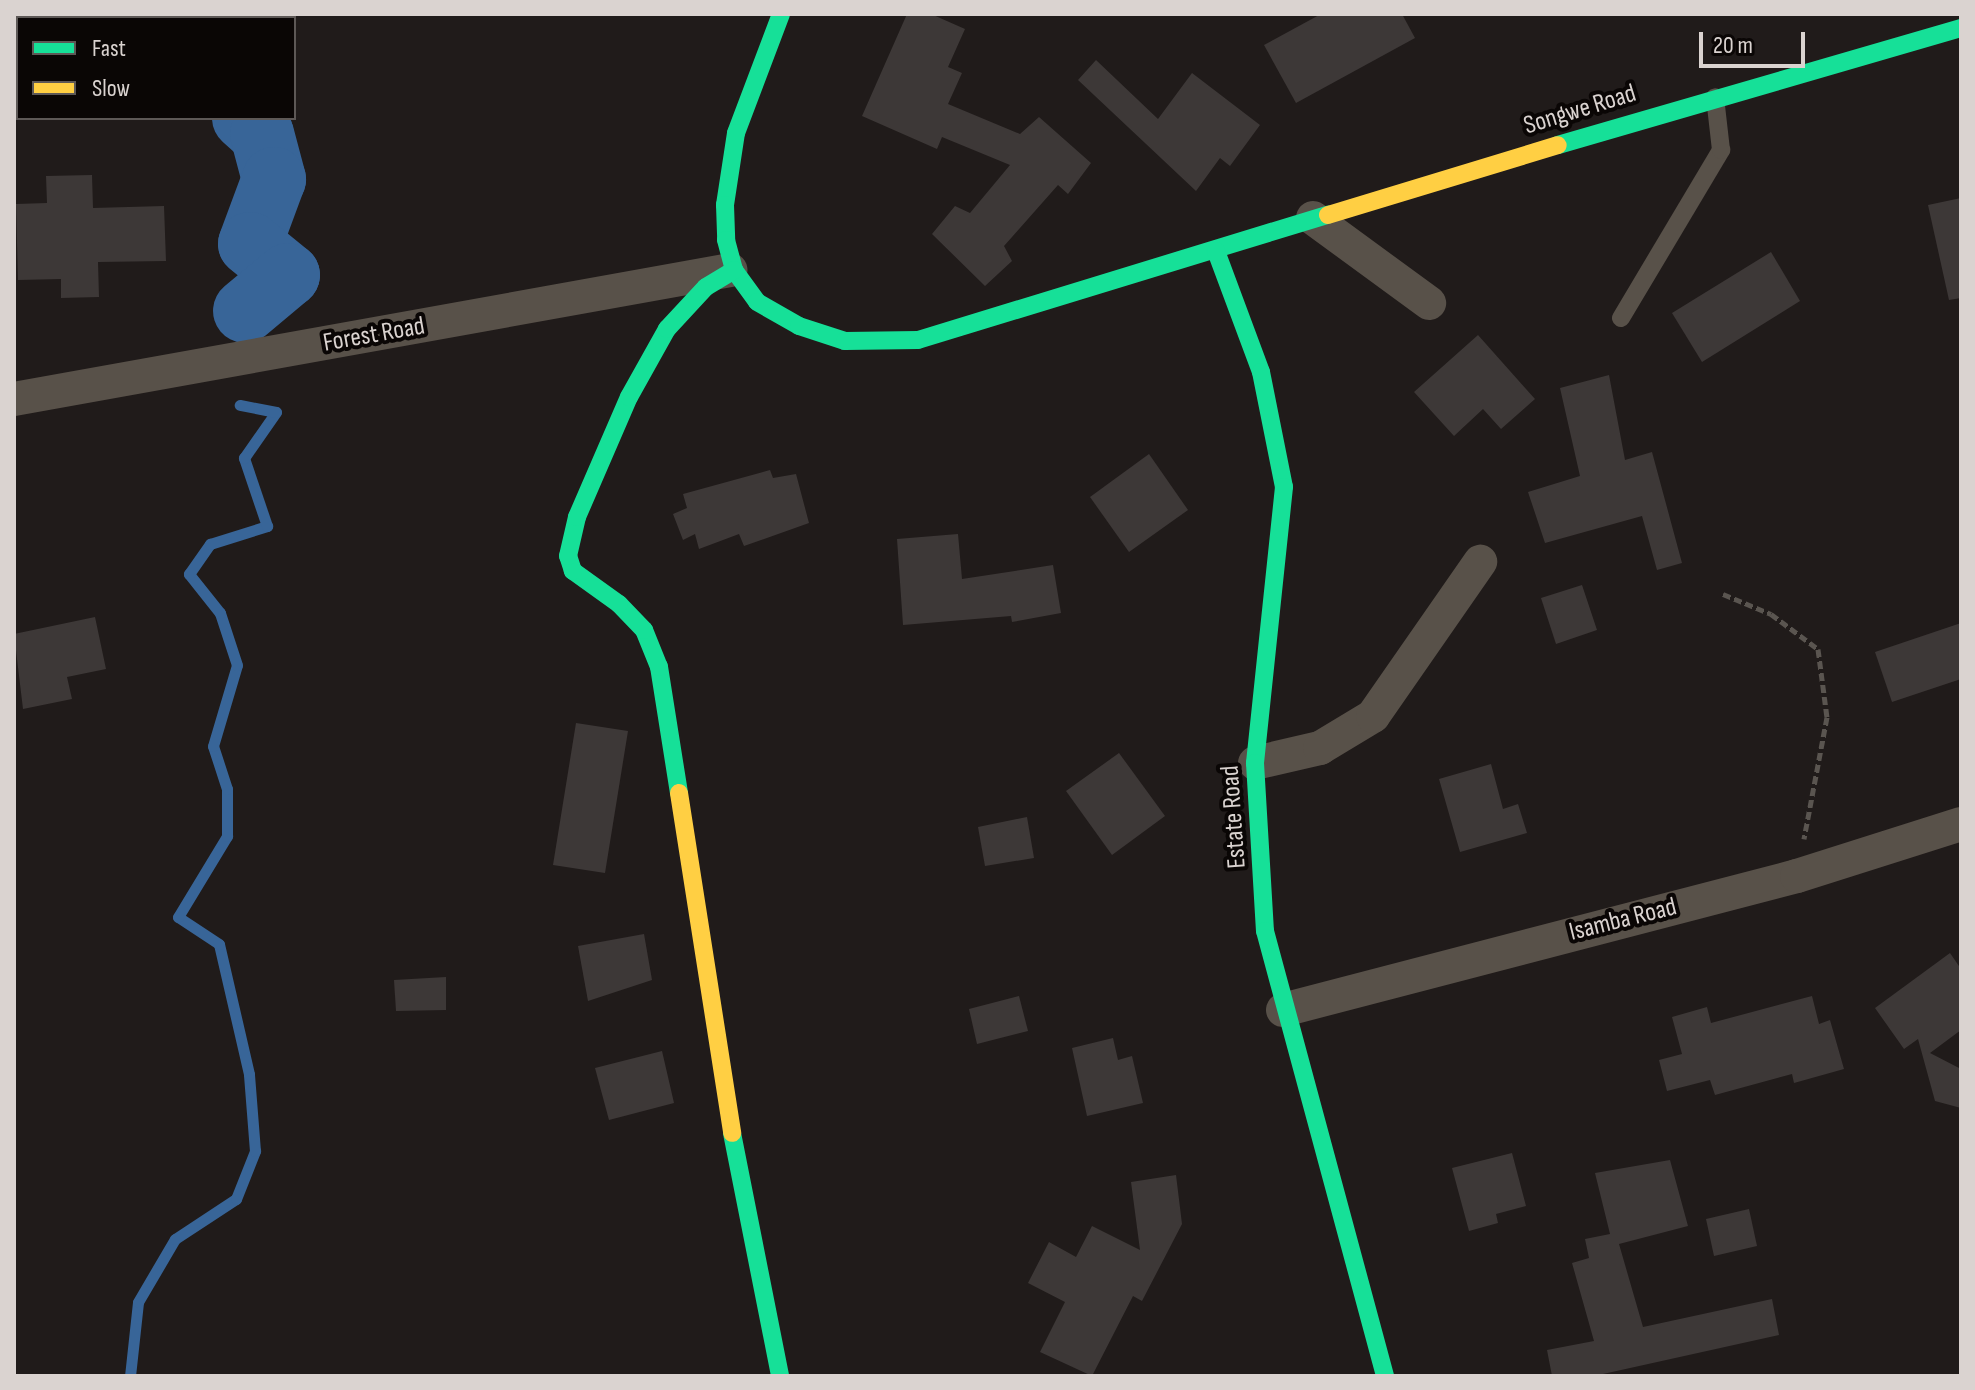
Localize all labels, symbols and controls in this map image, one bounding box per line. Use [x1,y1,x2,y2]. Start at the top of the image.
legend [16,16,296,120]
scale bar [1703,16,1809,66]
text: 20 m [1713,31,1753,60]
text: Fast [92,34,126,63]
text: Slow [92,74,130,103]
street label: Songwe Road [1520,78,1640,142]
street label: Forest Road [321,311,427,359]
street label: Estate Road [1215,764,1253,870]
street label: Isamba Road [1566,892,1680,948]

